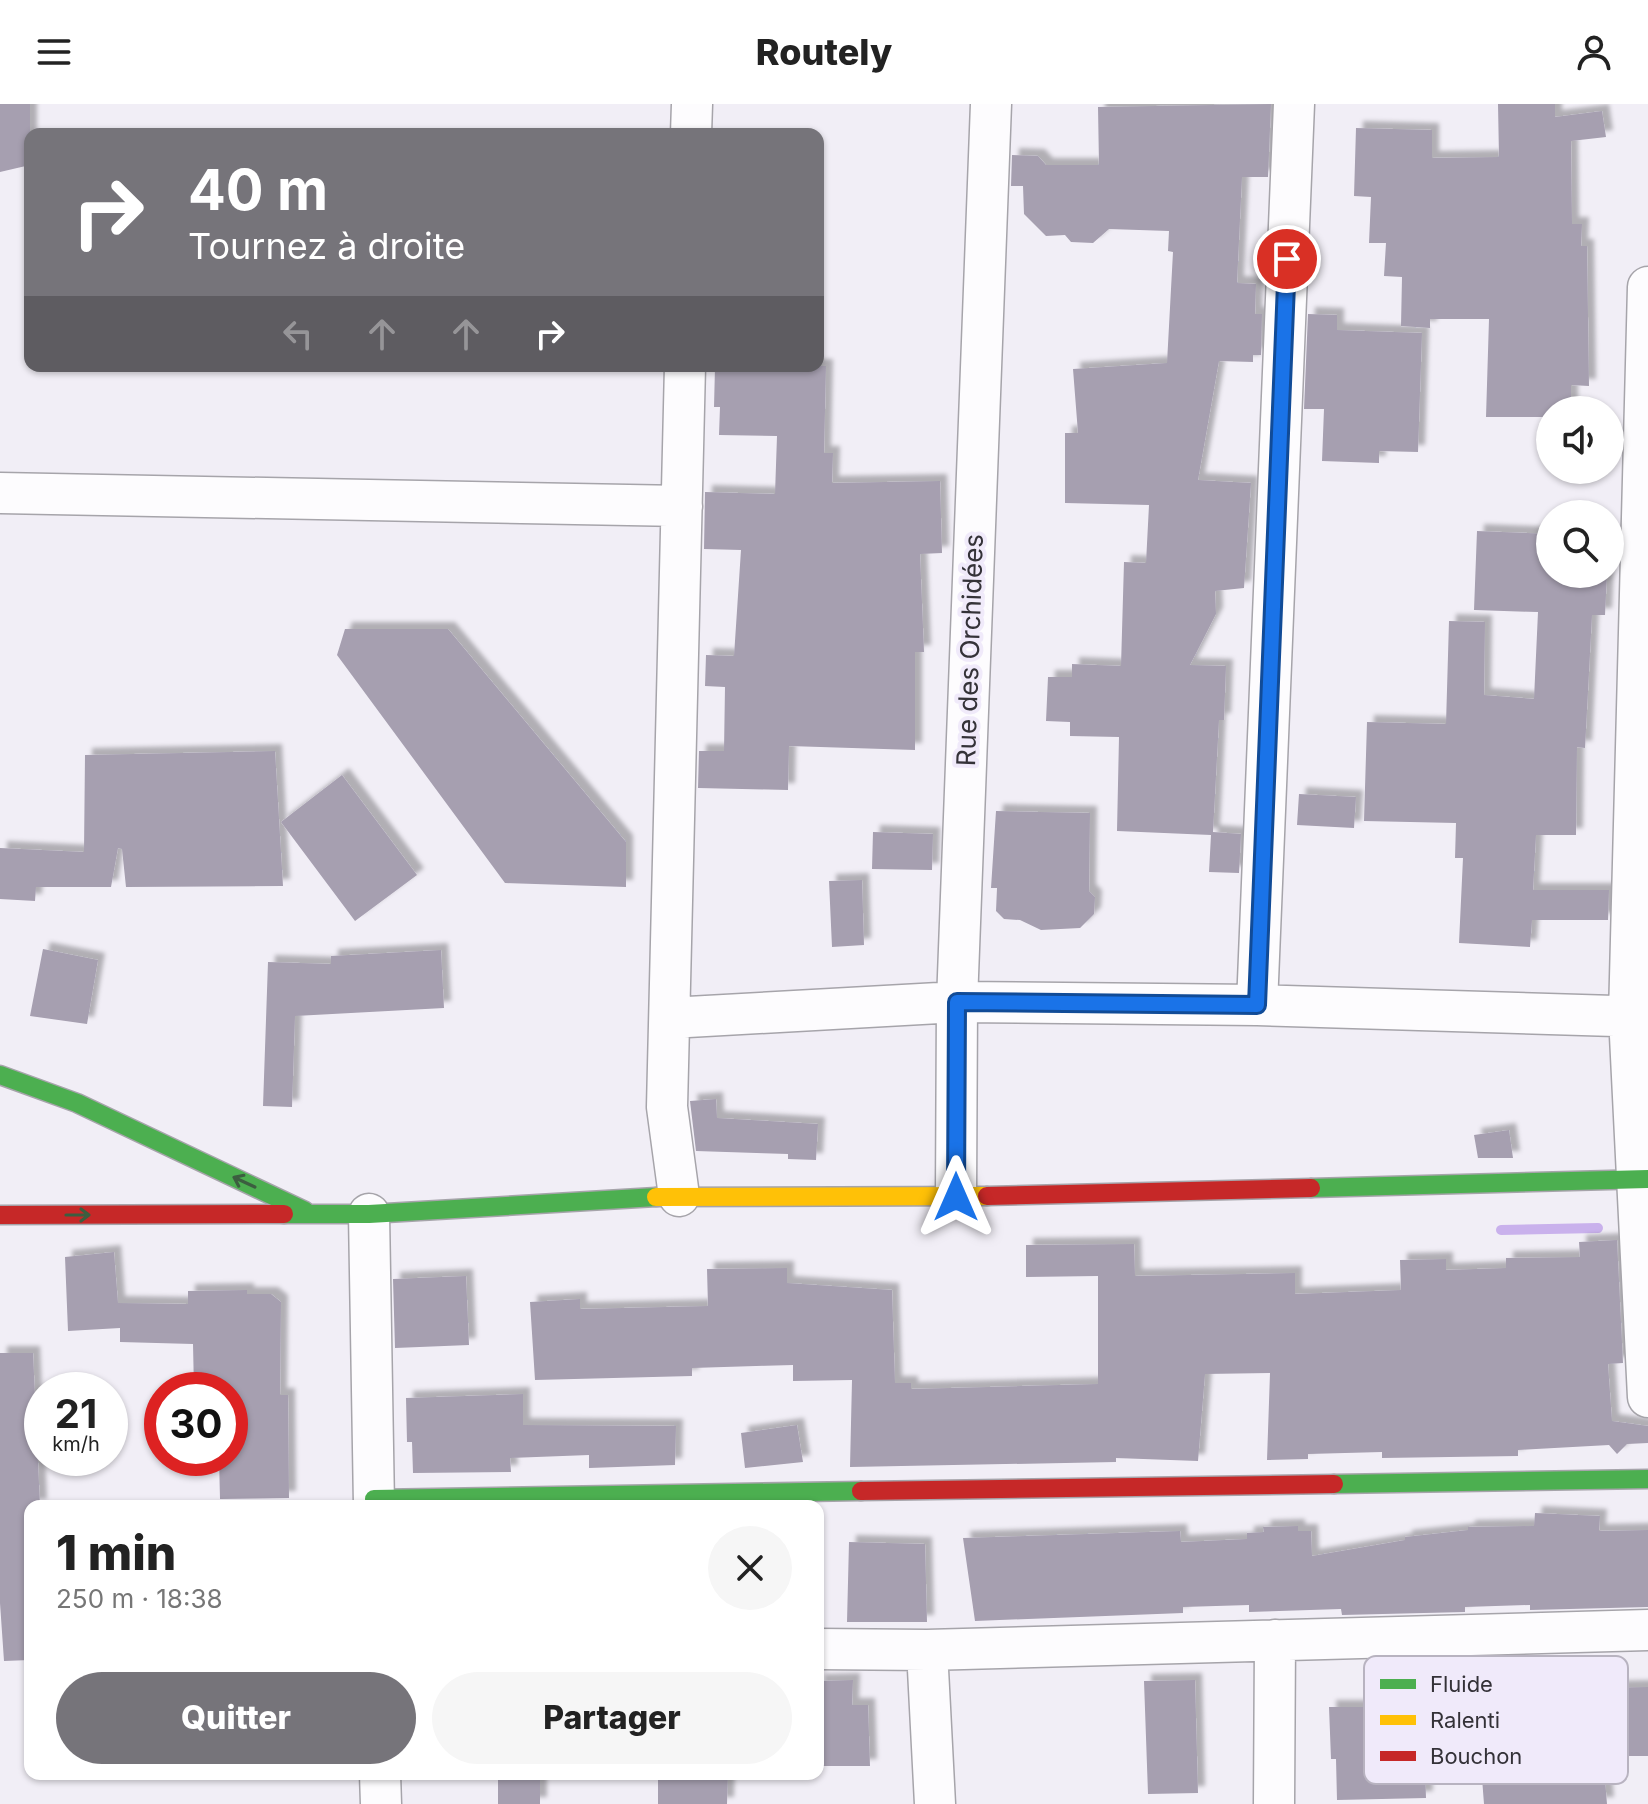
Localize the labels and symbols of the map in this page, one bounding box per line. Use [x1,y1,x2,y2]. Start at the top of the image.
pin [1253,225,1321,293]
street label: Rue des Orchidées [950,533,989,767]
position arrow [914,1155,998,1239]
one-way arrow [233,1174,257,1189]
one-way arrow [64,1207,91,1223]
speed limit sign: 30 [144,1372,248,1476]
legend [1364,1656,1628,1784]
text: Fluide [1430,1671,1493,1697]
text: Ralenti [1430,1707,1500,1733]
text: Bouchon [1430,1743,1522,1769]

